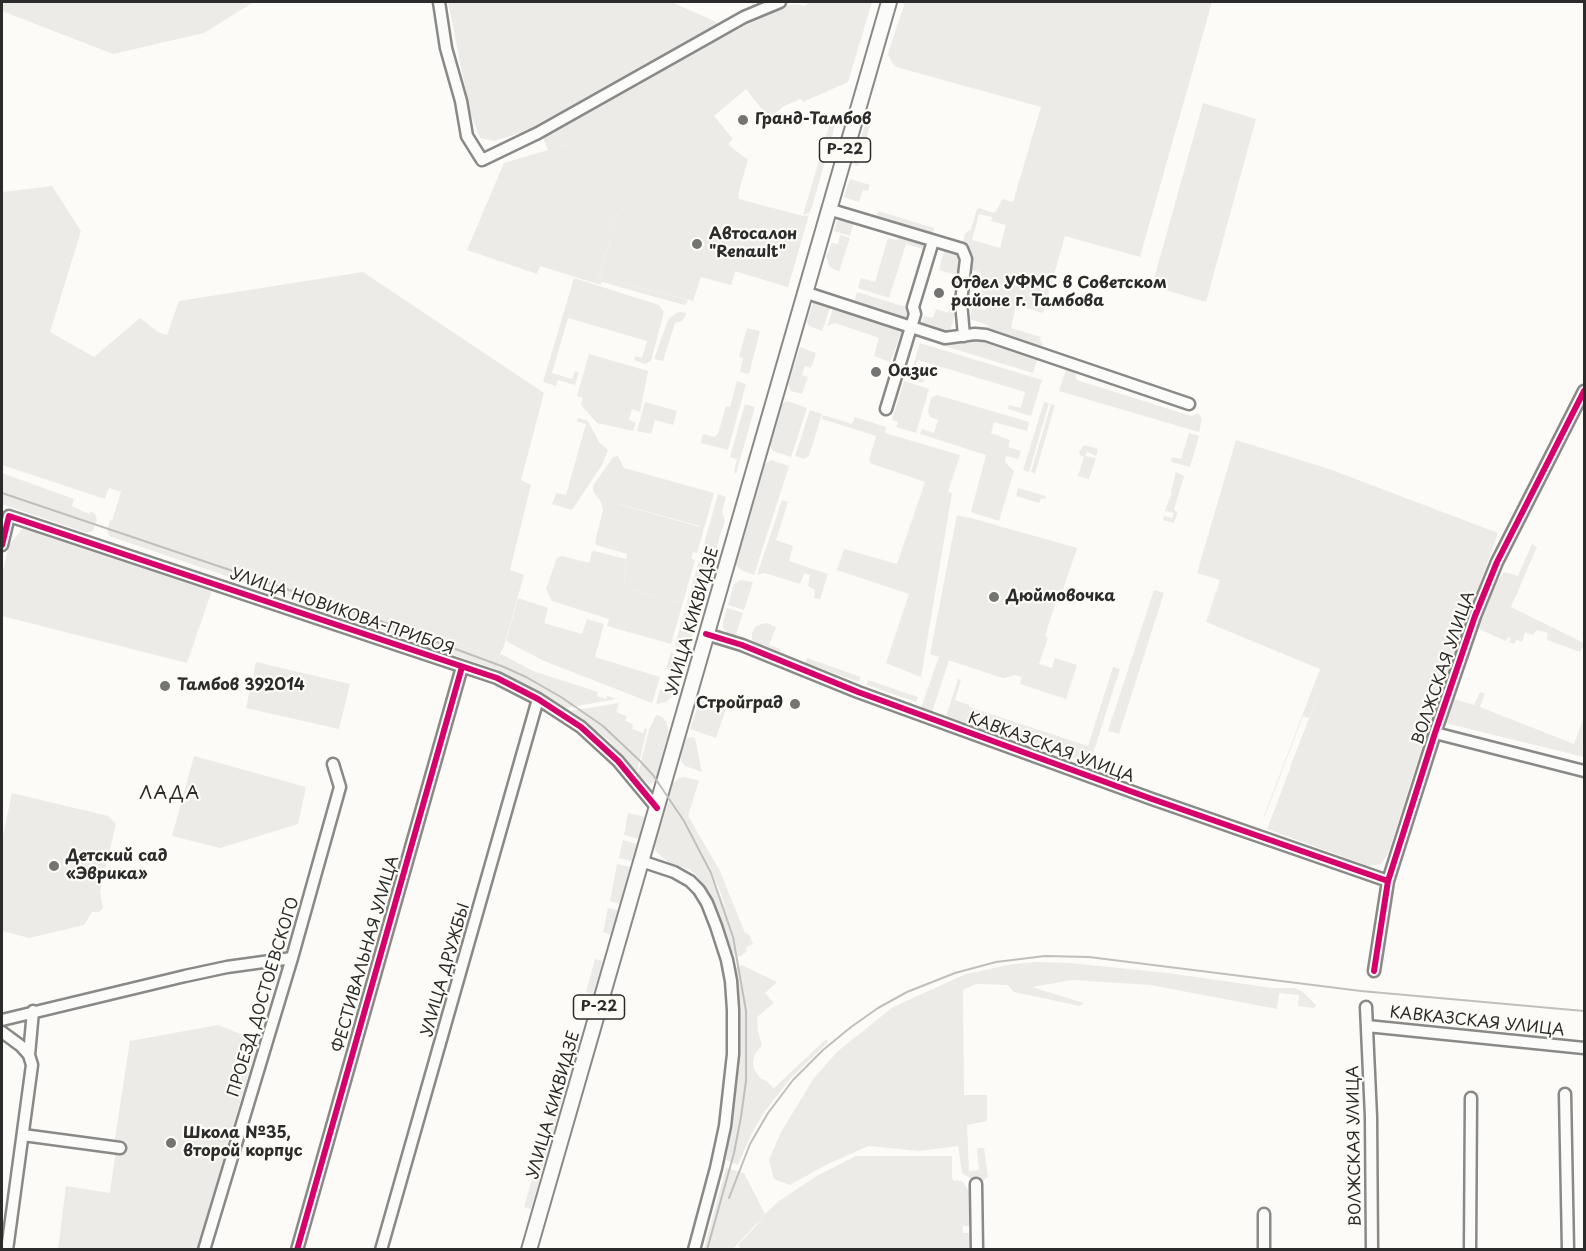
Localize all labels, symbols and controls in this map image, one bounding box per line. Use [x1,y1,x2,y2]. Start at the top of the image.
place label: Гранд-Тамбов [755,110,871,130]
marker: Гранд-Тамбов [736,113,750,127]
road number: Р-22 [820,138,870,162]
place label: Автосалон "Renault" [709,225,797,263]
marker: Автосалон "Renault" [690,237,704,251]
place label: Отдел УФМС в Советском районе г. Тамбова [951,274,1167,312]
marker: Отдел УФМС в Советском районе г. Тамбова [932,286,946,300]
place label: Оазис [888,362,938,382]
marker: Оазис [869,365,883,379]
street label: УЛИЦА КИКВИДЗЕ [663,545,723,697]
street label: УЛИЦА НОВИКОВА-ПРИБОЯ [228,565,456,659]
place label: Дюймовочка [1006,587,1115,607]
street label: ВОЛЖСКАЯ УЛИЦА [1409,589,1479,747]
marker: Дюймовочка [987,590,1001,604]
place label: Тамбов 392014 [177,676,305,696]
marker: Тамбов 392014 [158,679,172,693]
place label: Стройград [696,694,783,714]
marker: Стройград [788,697,802,711]
street label: КАВКАЗСКАЯ УЛИЦА [965,709,1137,787]
district label: ЛАДА [139,783,201,805]
place label: Детский сад «Эврика» [66,847,167,885]
street label: ФЕСТИВАЛЬНАЯ УЛИЦА [329,854,403,1054]
marker: Детский сад «Эврика» [47,859,61,873]
street label: ПРОЕЗД ДОСТОЕВСКОГО [224,895,304,1099]
street label: УЛИЦА ДРУЖБЫ [418,901,474,1039]
road number: Р-22 [574,995,624,1019]
street label: КАВКАЗСКАЯ УЛИЦА [1389,1003,1565,1041]
street label: УЛИЦА КИКВИДЗЕ [524,1029,584,1181]
street label: ВОЛЖСКАЯ УЛИЦА [1344,1065,1366,1227]
place label: Школа №35, второй корпус [183,1124,302,1162]
marker: Школа №35, второй корпус [164,1136,178,1150]

